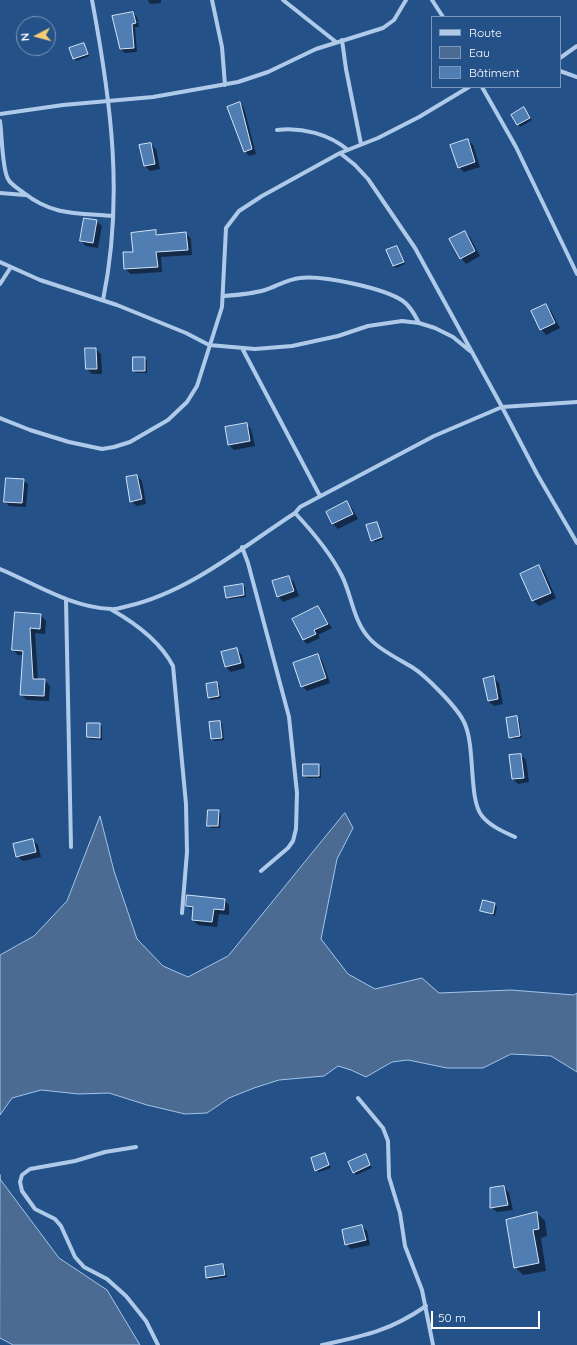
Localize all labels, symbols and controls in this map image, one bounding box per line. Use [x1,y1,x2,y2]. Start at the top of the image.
north arrow [16,16,56,56]
legend [431,16,561,88]
text: Route [469,25,502,40]
text: N [18,32,32,42]
text: Eau [469,45,490,60]
text: Bâtiment [469,65,519,80]
scale bar [433,1303,542,1329]
text: 50 m [438,1310,466,1325]

